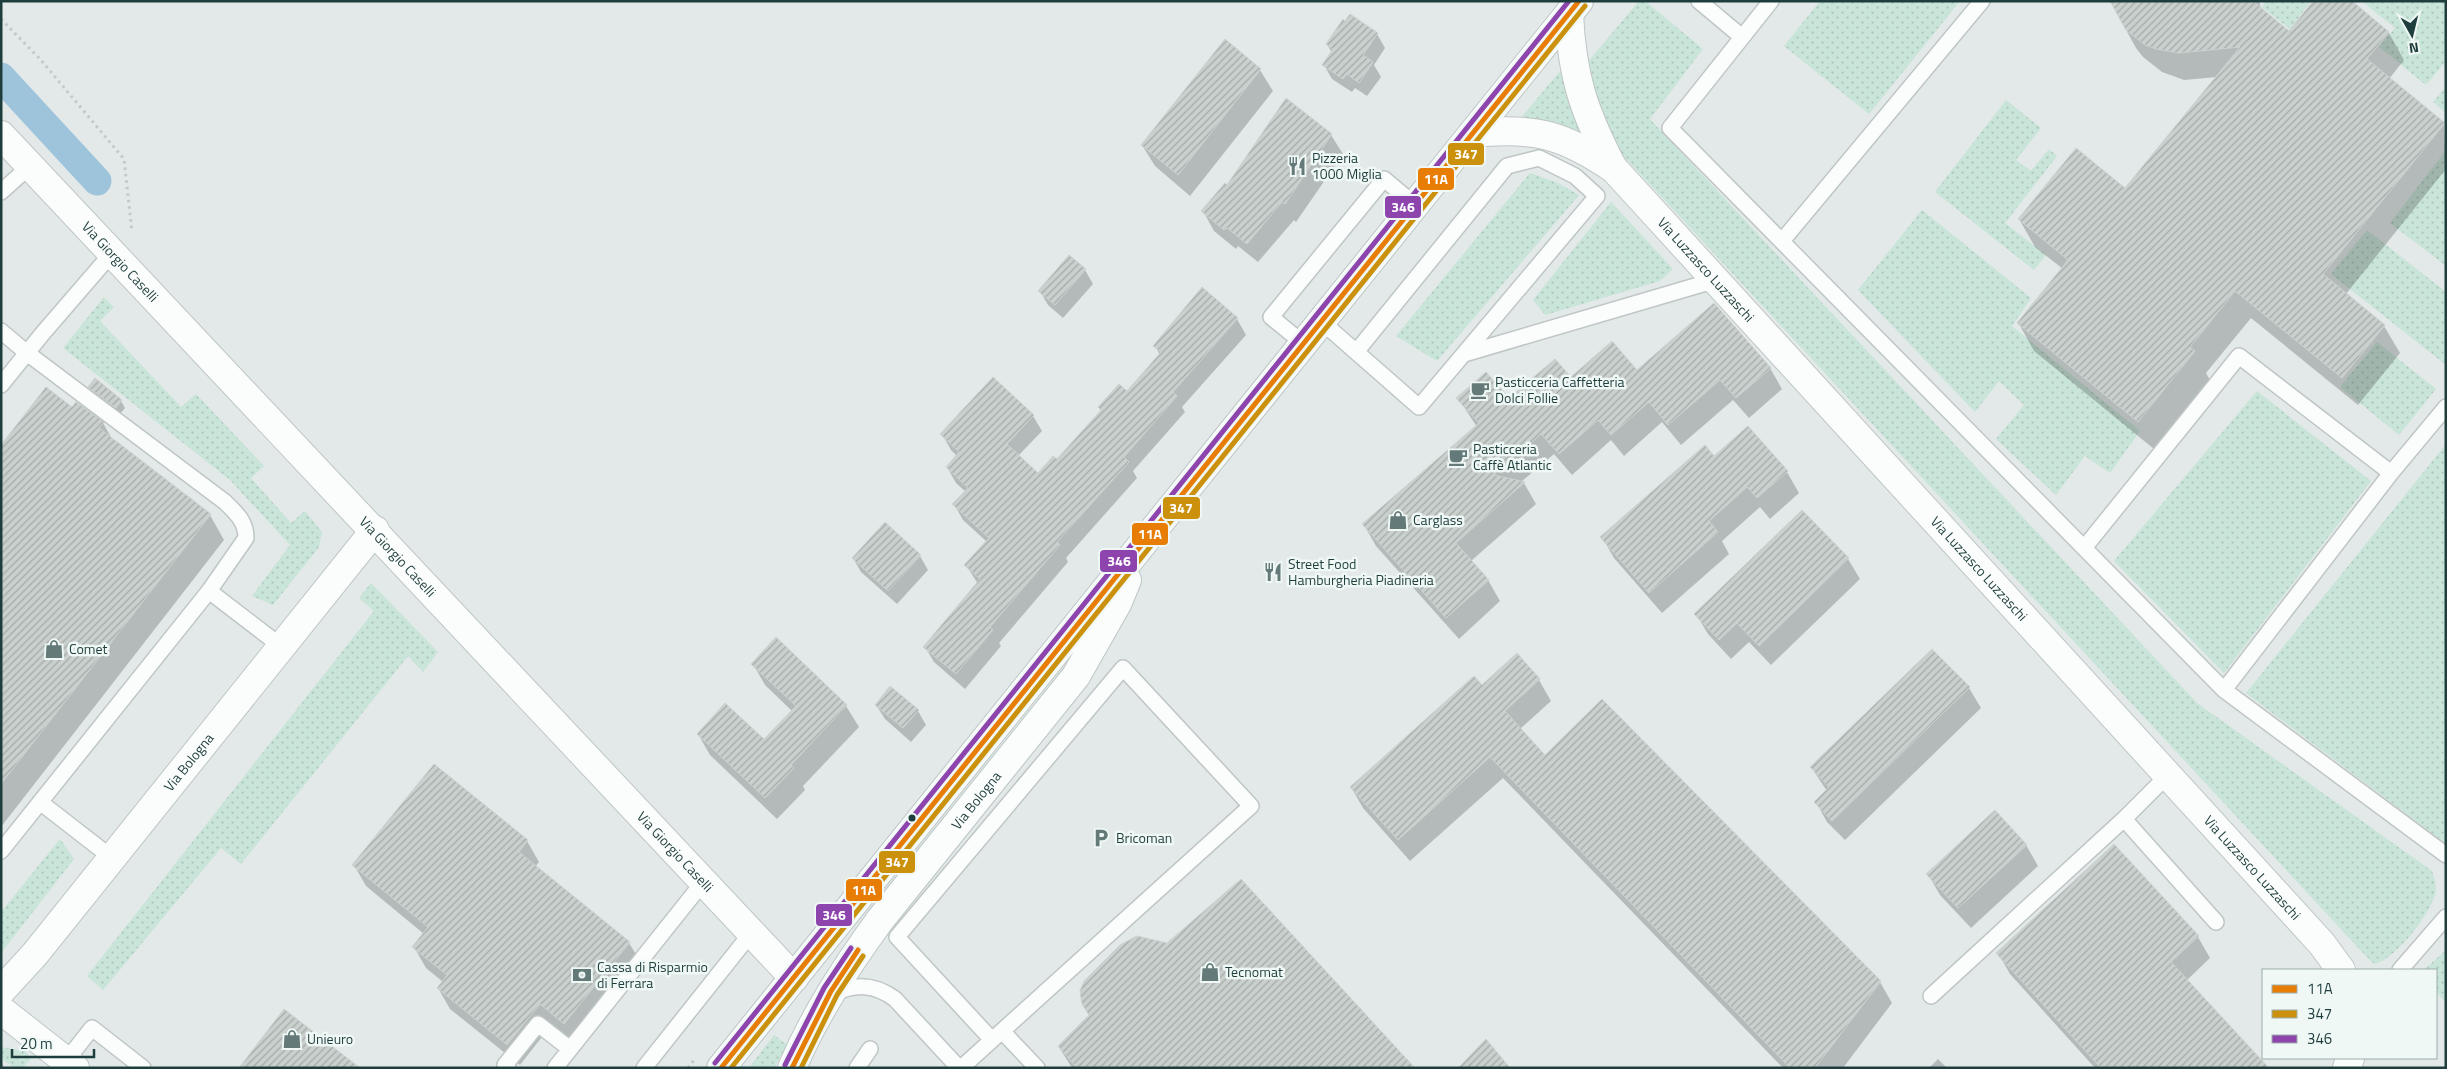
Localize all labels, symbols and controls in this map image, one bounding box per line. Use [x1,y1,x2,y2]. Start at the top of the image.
north arrow [2387,10,2437,60]
text: N [2408,37,2420,59]
line badge: 347 [1447,142,1485,166]
text: 347 [1454,143,1478,164]
place label: Pizzeria 1000 Miglia [1312,147,1382,184]
restaurant icon: Pizzeria 1000 Miglia [1286,155,1308,177]
line badge: 11A [1417,167,1455,191]
text: 11A [1424,168,1449,189]
line badge: 346 [1384,195,1422,219]
text: 346 [1391,196,1415,217]
street label: Via Luzzasco Luzzaschi [1653,212,1760,326]
street label: Via Giorgio Caselli [77,216,164,306]
place label: Pasticceria Caffetteria Dolci Follie [1495,371,1624,408]
cafe icon: Pasticceria Caffetteria Dolci Follie [1469,379,1491,401]
place label: Pasticceria Caffè Atlantic [1473,438,1552,475]
cafe icon: Pasticceria Caffè Atlantic [1447,446,1469,468]
line badge: 347 [1162,496,1201,520]
text: 347 [1169,497,1193,518]
shop icon: Carglass [1387,509,1409,531]
place label: Carglass [1413,509,1463,530]
street label: Via Giorgio Caselli [355,511,441,601]
street label: Via Luzzasco Luzzaschi [1926,511,2033,625]
line badge: 11A [1131,522,1169,546]
text: 11A [1138,523,1163,544]
line badge: 346 [1099,549,1138,573]
text: 346 [1107,550,1131,571]
place label: Street Food Hamburgheria Piadineria [1288,553,1434,590]
restaurant icon: Street Food Hamburgheria Piadineria [1262,561,1284,583]
shop icon: Comet [43,638,65,660]
place label: Comet [69,638,108,659]
street label: Via Bologna [158,728,218,796]
street label: Via Bologna [946,766,1006,834]
street label: Via Giorgio Caselli [632,806,719,896]
street label: Via Luzzasco Luzzaschi [2199,810,2306,924]
unlabelled marker [907,813,917,823]
parking icon: Bricoman [1090,827,1112,849]
place label: Bricoman [1116,827,1172,848]
line badge: 347 [878,850,916,874]
text: 347 [885,851,909,872]
line badge: 11A [845,878,883,902]
text: 11A [852,879,877,900]
line badge: 346 [815,903,853,927]
text: 346 [822,904,846,925]
place label: Cassa di Risparmio di Ferrara [597,956,708,993]
shop icon: Tecnomat [1199,961,1221,983]
place label: Tecnomat [1225,961,1283,982]
bank icon: Cassa di Risparmio di Ferrara [571,964,593,986]
legend [2262,969,2437,1059]
text: 11A [2307,977,2333,1000]
text: 347 [2307,1002,2332,1025]
scale bar [12,1026,95,1058]
text: 346 [2307,1027,2332,1050]
shop icon: Unieuro [281,1028,303,1050]
place label: Unieuro [307,1028,353,1049]
text: 20 m [20,1032,53,1055]

